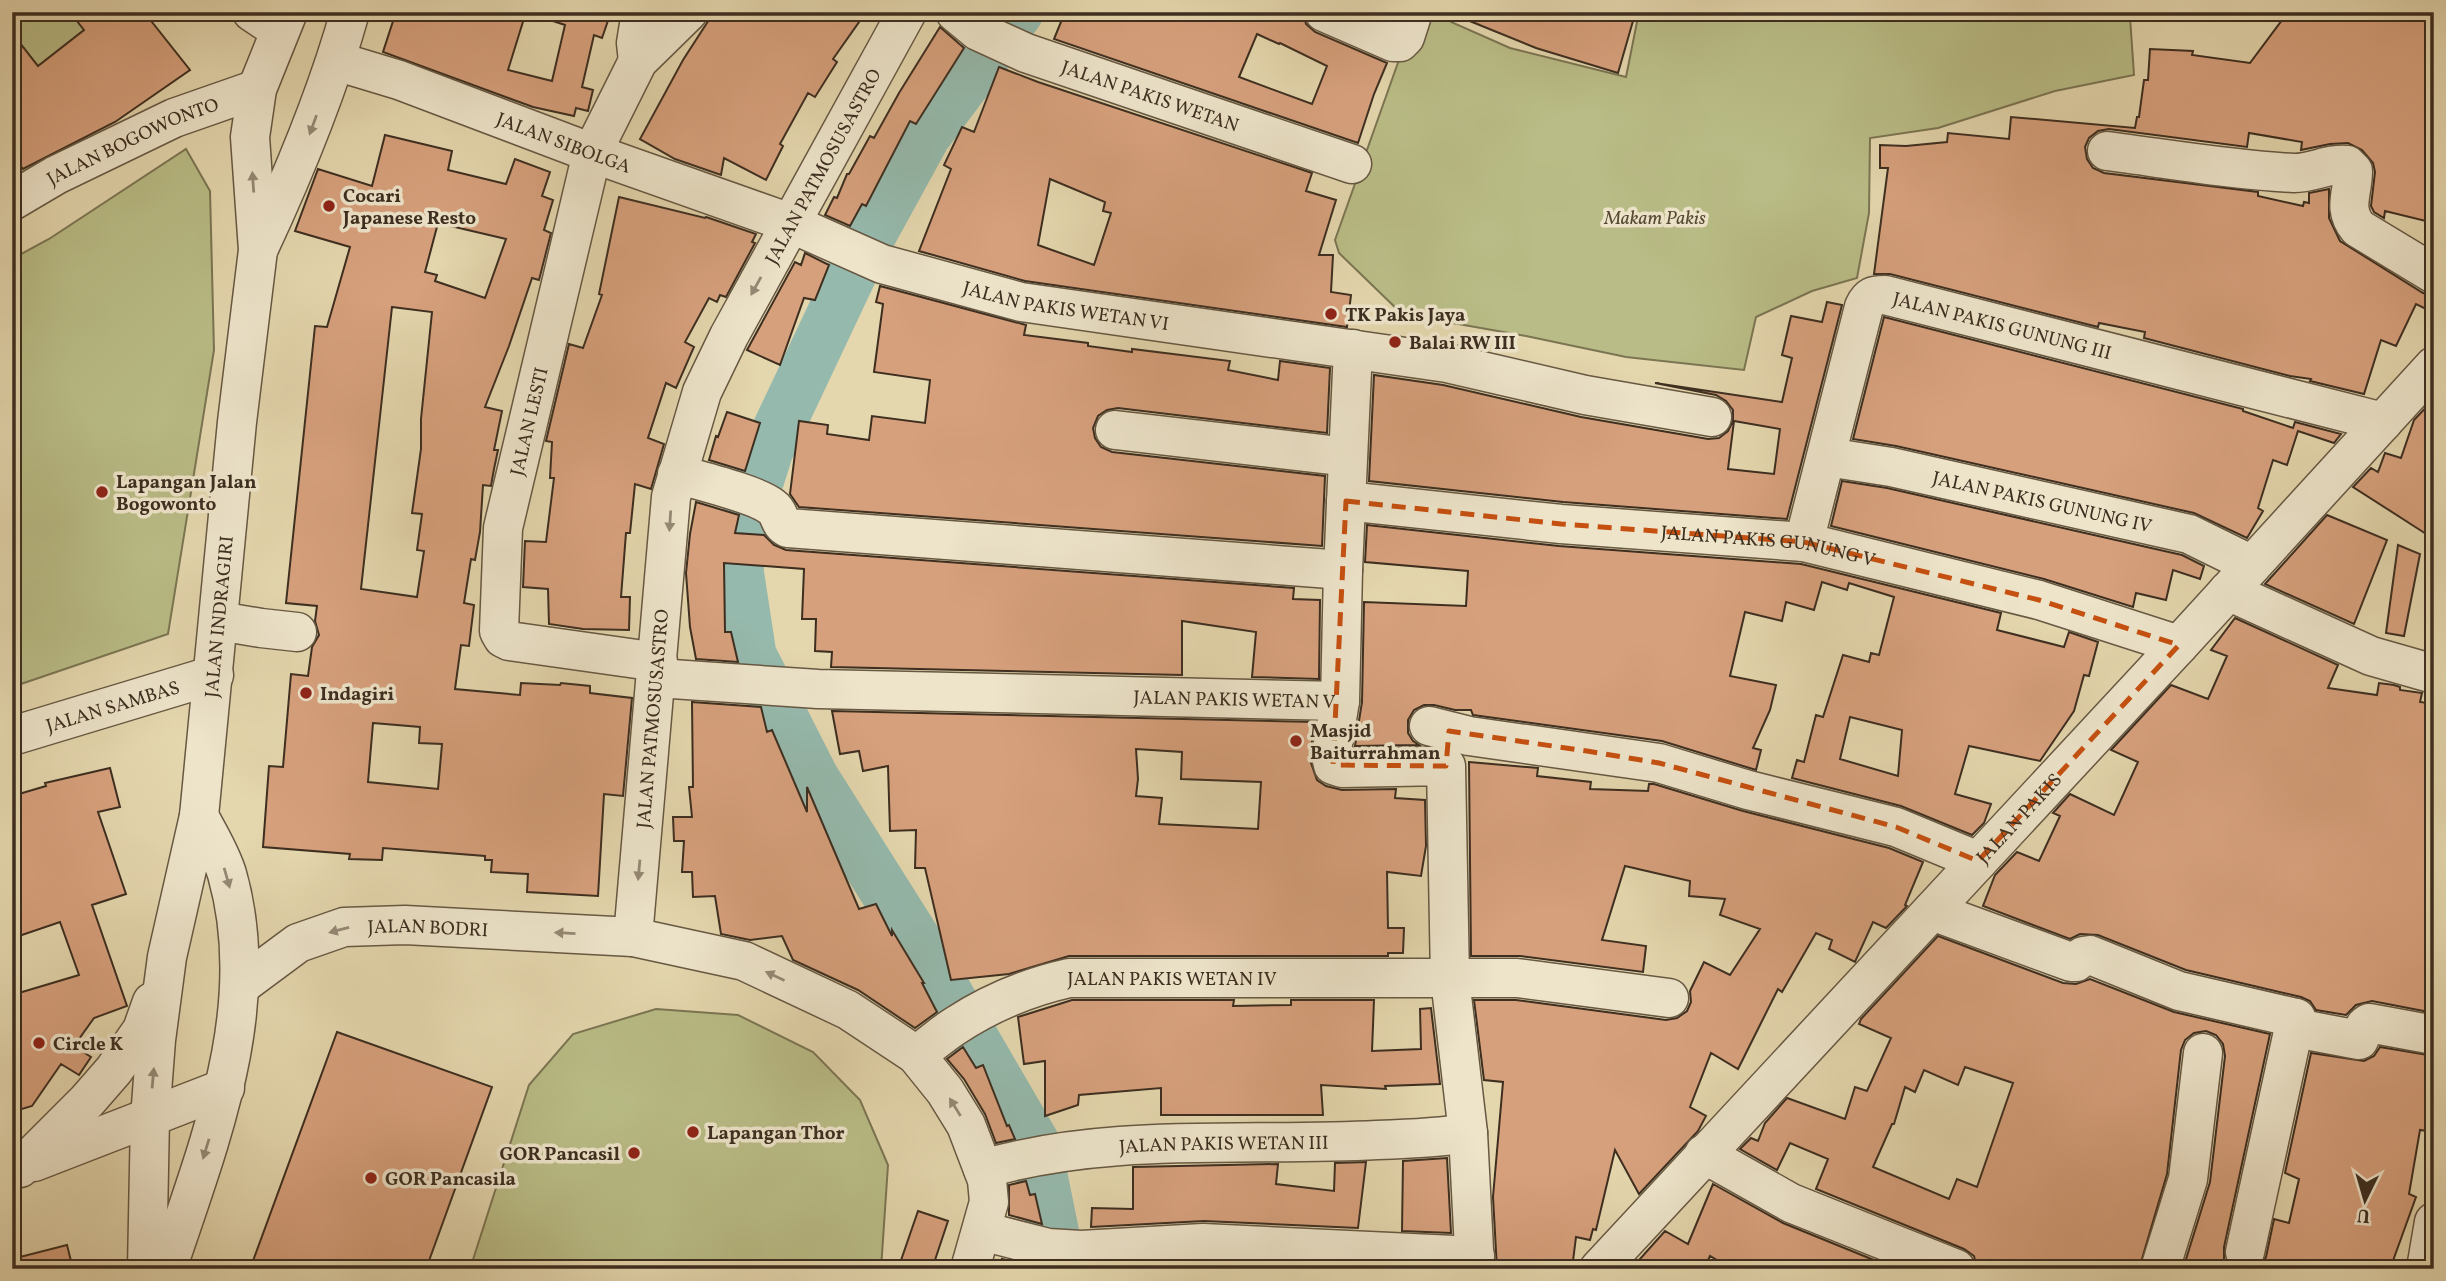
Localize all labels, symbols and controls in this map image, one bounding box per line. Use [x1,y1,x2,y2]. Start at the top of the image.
street label: JALAN PAKIS WETAN [1058,55,1242,139]
street label: JALAN PATMOSUSASTRO [760,64,888,270]
street label: JALAN BOGOWONTO [42,92,223,193]
street label: JALAN SIBOLGA [492,107,634,181]
one-way arrow [307,115,318,136]
one-way arrow [247,170,258,192]
place label: Cocari Japanese Resto [342,184,476,232]
marker: Cocari Japanese Resto [321,198,337,214]
park label: Makam Pakis [1603,206,1706,232]
street label: JALAN PAKIS WETAN VI [960,276,1171,338]
one-way arrow [750,277,762,296]
street label: JALAN PAKIS GUNUNG III [1890,287,2114,367]
place label: TK Pakis Jaya [1345,303,1465,329]
marker: TK Pakis Jaya [1323,306,1339,322]
place label: Balai RW III [1409,331,1516,357]
marker: Balai RW III [1387,334,1403,350]
street label: JALAN LESTI [505,365,556,479]
street label: JALAN PAKIS GUNUNG IV [1930,466,2154,540]
place label: Lapangan Jalan Bogowonto [116,470,256,518]
marker: Lapangan Jalan Bogowonto [94,484,110,500]
one-way arrow [664,510,675,532]
street label: JALAN PAKIS GUNUNG V [1660,520,1878,574]
street label: JALAN INDRAGIRI [199,534,241,699]
street label: JALAN PATMOSUSASTRO [631,608,676,830]
street label: JALAN SAMBAS [43,675,183,740]
place label: Indagiri [320,682,395,708]
marker: Indagiri [298,685,314,701]
street label: JALAN PAKIS WETAN V [1133,685,1336,716]
place label: Masjid Baiturrahman [1310,719,1441,767]
marker: Masjid Baiturrahman [1288,733,1304,749]
street label: JALAN PAKIS [1971,768,2069,870]
one-way arrow [634,859,645,881]
one-way arrow [223,868,233,889]
street label: JALAN BODRI [367,914,489,944]
one-way arrow [327,925,349,936]
one-way arrow [554,928,576,939]
street label: JALAN PAKIS WETAN IV [1067,967,1277,993]
one-way arrow [765,970,785,982]
place label: Circle K [53,1032,124,1058]
marker: Circle K [31,1035,47,1051]
one-way arrow [148,1067,159,1089]
one-way arrow [949,1098,962,1117]
place label: Lapangan Thor [707,1121,845,1147]
marker: Lapangan Thor [685,1124,701,1140]
street label: JALAN PAKIS WETAN III [1118,1131,1329,1161]
one-way arrow [200,1139,211,1160]
place label: GOR Pancasil [499,1142,620,1168]
marker: GOR Pancasil [626,1145,642,1161]
north arrow [2330,1166,2400,1236]
place label: GOR Pancasila [385,1167,516,1193]
marker: GOR Pancasila [363,1170,379,1186]
text: U [2356,1201,2371,1228]

